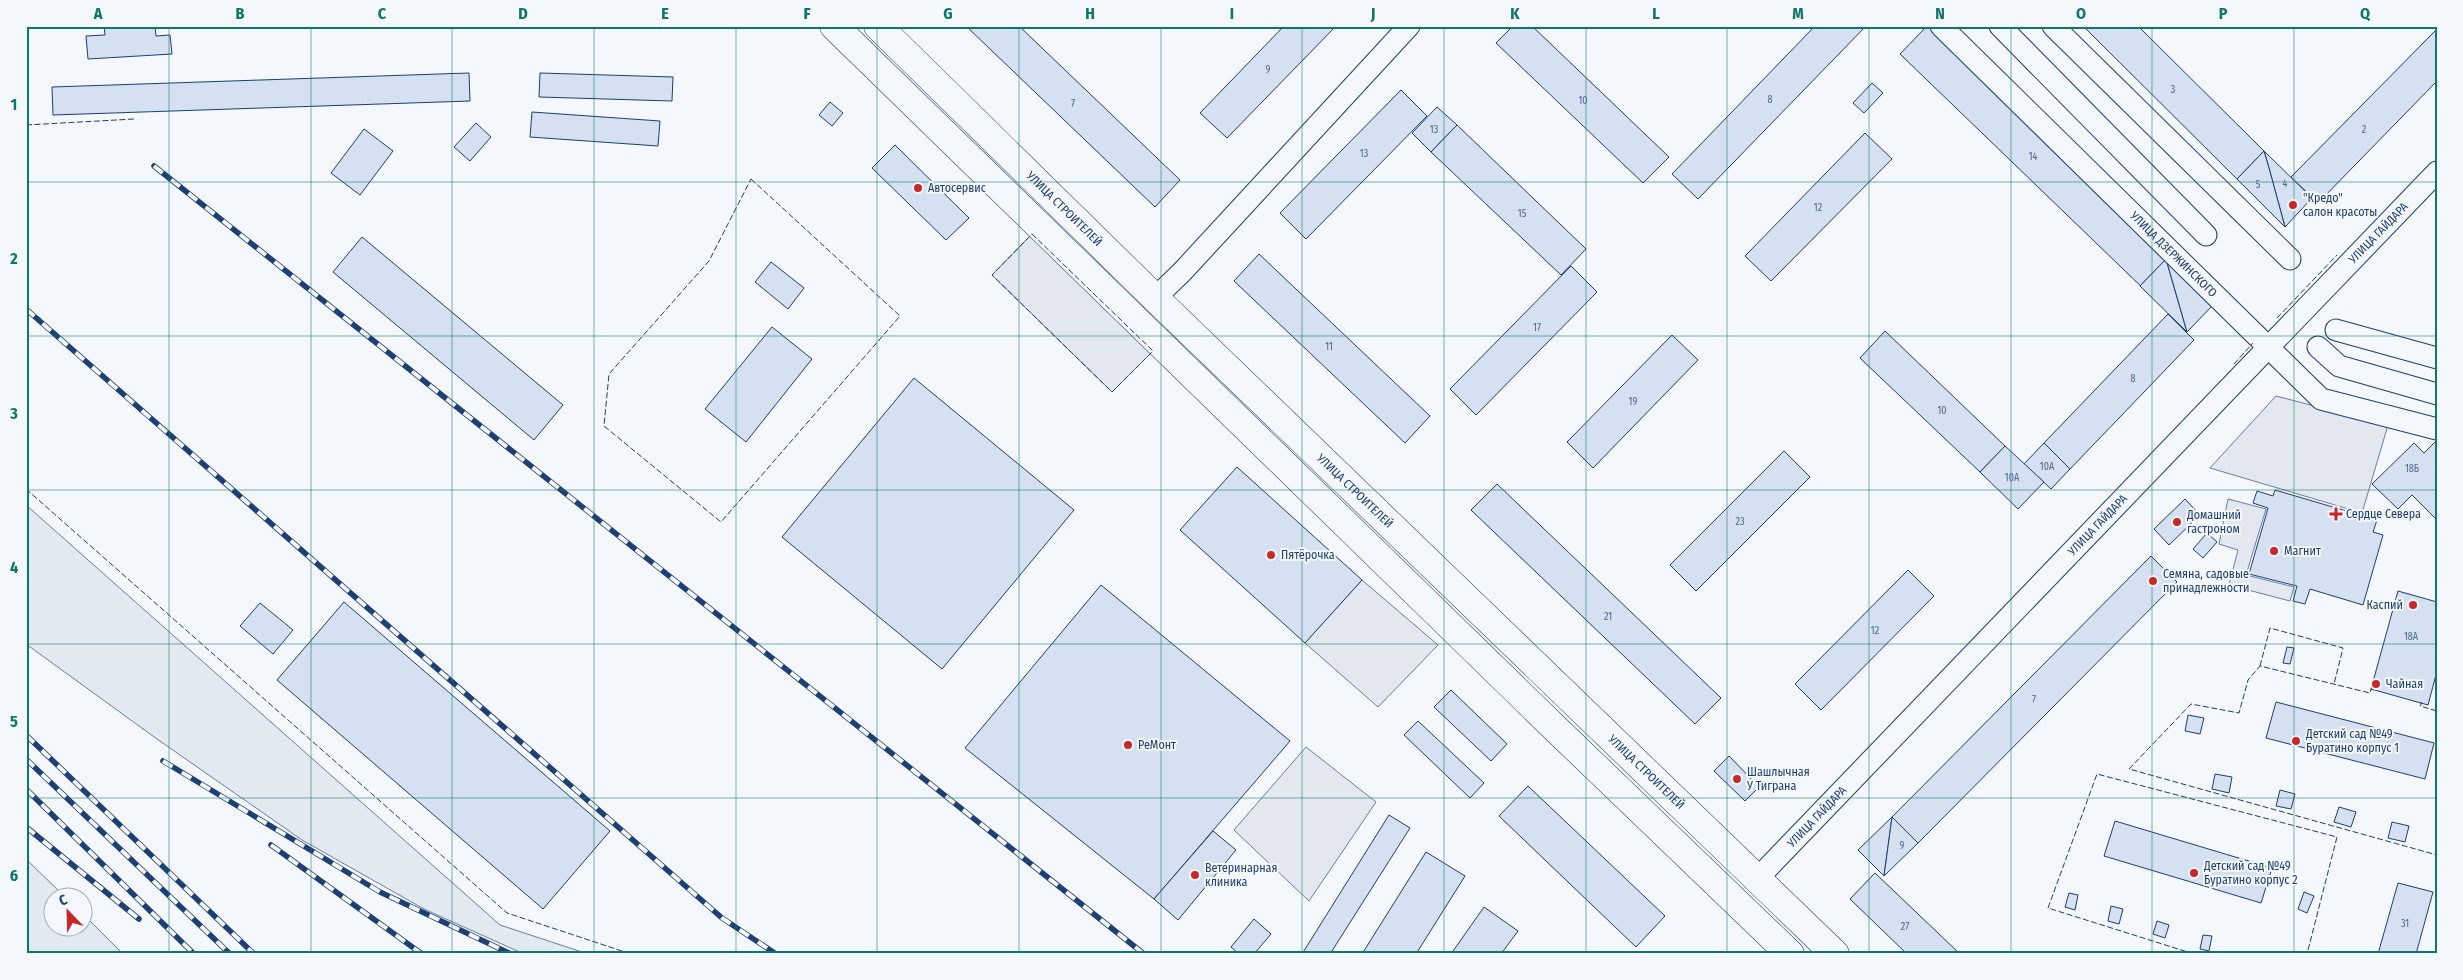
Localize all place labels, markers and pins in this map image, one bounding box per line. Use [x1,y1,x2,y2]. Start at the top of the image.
place label: Автосервис [928,181,986,195]
marker: Автосервис [912,182,924,194]
place label: "Кредо" салон красоты [2303,191,2377,219]
marker: "Кредо" салон красоты [2287,199,2299,211]
place label: Сердце Севера [2346,507,2421,521]
place label: Домашний гастроном [2186,508,2241,536]
marker: Сердце Севера [2330,508,2342,520]
marker: Домашний гастроном [2171,516,2183,528]
place label: Магнит [2284,544,2321,558]
marker: Магнит [2268,545,2280,557]
place label: Пятёрочка [1281,548,1335,562]
marker: Пятёрочка [1265,549,1277,561]
place label: Семяна, садовые принадлежности [2163,567,2249,595]
marker: Семяна, садовые принадлежности [2147,575,2159,587]
place label: Каспий [2366,598,2403,612]
marker: Каспий [2407,599,2419,611]
place label: Чайная [2386,677,2423,691]
marker: Чайная [2370,678,2382,690]
place label: Детский сад №49 Буратино корпус 1 [2305,727,2399,755]
marker: Детский сад №49 Буратино корпус 1 [2290,735,2302,747]
place label: РеМонт [1138,738,1176,752]
marker: РеМонт [1122,739,1134,751]
place label: Шашлычная У Тиграна [1746,765,1810,793]
marker: Шашлычная У Тиграна [1731,773,1743,785]
place label: Детский сад №49 Буратино корпус 2 [2203,859,2298,887]
place label: Ветеринарная клиника [1205,861,1277,889]
marker: Детский сад №49 Буратино корпус 2 [2188,867,2200,879]
marker: Ветеринарная клиника [1189,869,1201,881]

